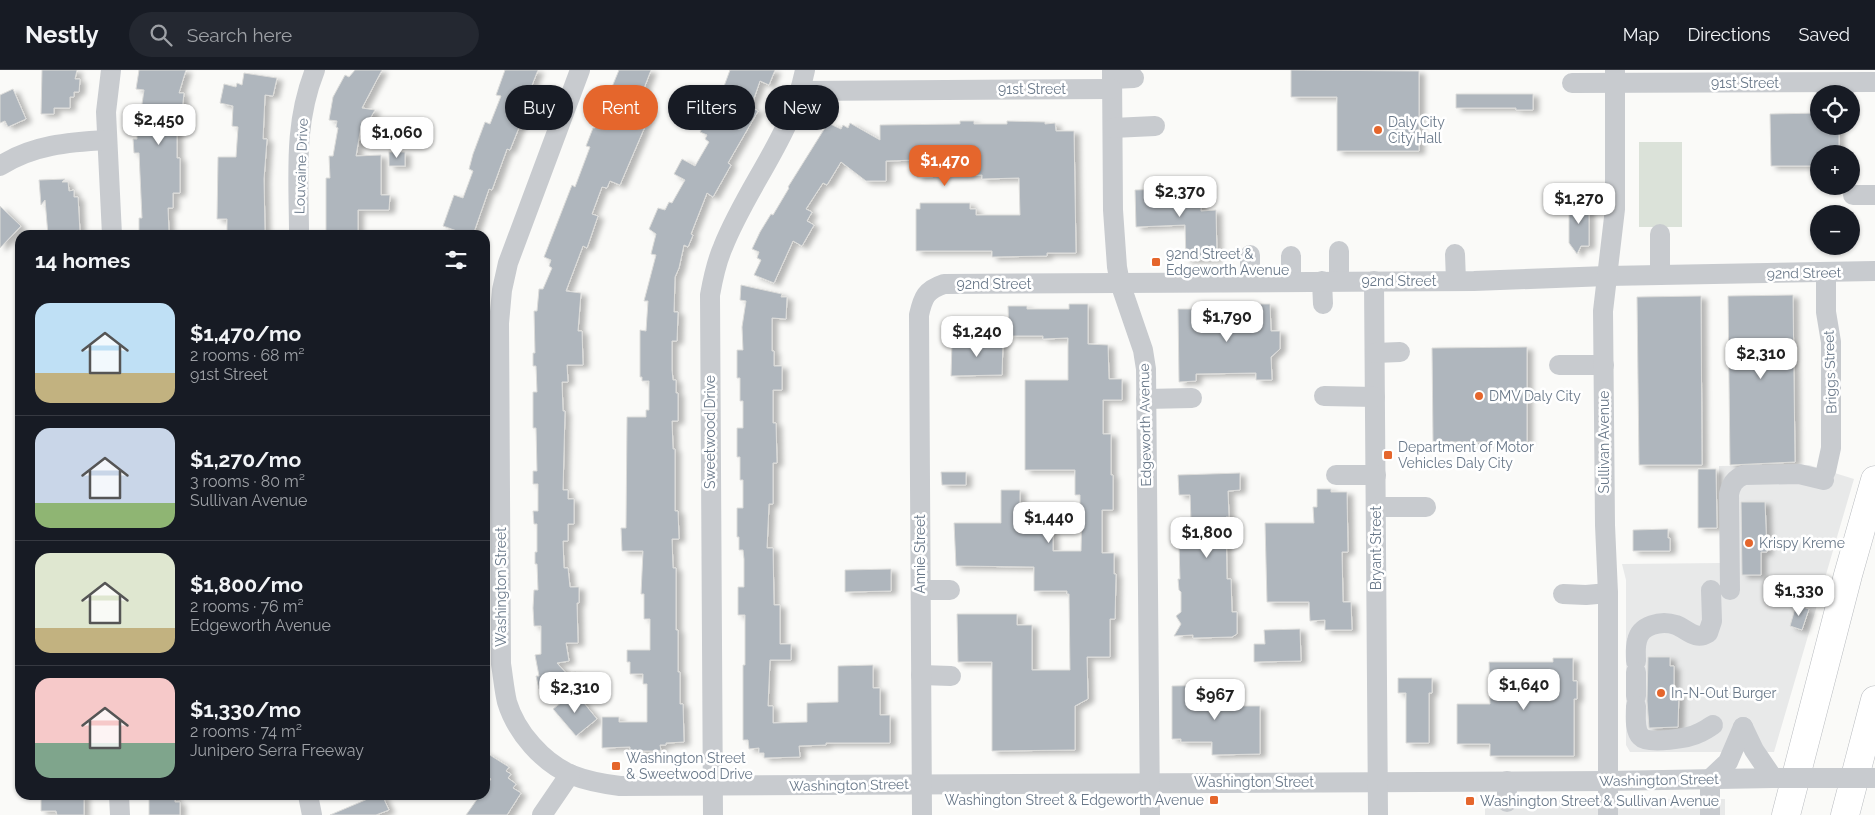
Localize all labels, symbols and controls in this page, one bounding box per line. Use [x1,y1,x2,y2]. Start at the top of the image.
search box [129,12,479,57]
text: Nestly [25,20,99,49]
icon: search [147,21,175,49]
text: Search here [187,24,292,46]
text: Map [1623,24,1659,45]
text: Directions [1687,24,1771,45]
text: Saved [1799,24,1850,45]
street label: 91st Street [1711,75,1779,91]
street label: 91st Street [998,81,1066,97]
chip: Buy [505,85,573,130]
chip: Rent [583,85,658,130]
chip: Filters [668,85,755,130]
chip: New [765,85,839,130]
map controls [1810,85,1860,255]
button: locate [1810,85,1860,135]
pin: $2,450 [118,104,200,146]
text: $2,450 [134,110,184,129]
place label: Daly City City Hall [1388,114,1445,146]
pin: $1,060 [356,116,438,159]
street label: Louvaine Drive [291,118,311,214]
text: $1,060 [371,123,423,142]
marker: Daly City City Hall [1372,124,1384,136]
pin: $1,470 [904,144,986,187]
button: + [1810,145,1860,195]
text: $1,470 [920,151,970,170]
pin: $2,370 [1139,176,1221,218]
text: $2,370 [1155,182,1205,201]
pin: $1,270 [1538,182,1620,225]
text: $1,270 [1554,189,1604,208]
button: − [1810,205,1860,255]
icon: filters [442,246,470,274]
place label: 92nd Street & Edgeworth Avenue [1166,246,1289,278]
text: 14 homes [35,248,130,273]
marker: 92nd Street & Edgeworth Avenue [1150,256,1162,268]
street label: 92nd Street [1766,264,1842,282]
street label: 92nd Street [1362,273,1437,289]
street label: 92nd Street [957,276,1032,292]
pin: $1,790 [1186,300,1268,343]
text: $1,790 [1202,307,1252,326]
pin: $1,240 [936,316,1018,358]
text: $1,470/mo [190,321,301,346]
text: $1,240 [952,322,1002,341]
icon: home [75,323,135,383]
street label: Briggs Street [1821,330,1839,414]
pin: $2,310 [1720,338,1802,380]
text: $2,310 [1736,344,1786,363]
text: 2 rooms · 68 m² [190,346,305,365]
street label: Edgeworth Avenue [1136,363,1154,487]
text: 91st Street [190,365,268,384]
street label: Sweetwood Drive [702,375,718,489]
place label: DMV Daly City [1489,388,1581,404]
marker: DMV Daly City [1473,390,1485,402]
street label: Sullivan Avenue [1596,391,1612,493]
place label: Department of Motor Vehicles Daly City [1398,439,1534,471]
text: $1,270/mo [190,447,301,472]
icon: home [75,448,135,508]
marker: Department of Motor Vehicles Daly City [1382,449,1394,461]
text: 3 rooms · 80 m² [190,472,305,491]
text: Sullivan Avenue [190,491,308,510]
pin: $1,440 [1008,502,1090,544]
street label: Bryant Street [1368,505,1384,590]
text: $1,440 [1024,508,1074,527]
street label: Annie Street [912,514,928,594]
pin: $1,800 [1166,516,1248,559]
text: $1,800 [1181,523,1233,542]
street label: Washington Street [493,527,509,647]
place label: Krispy Kreme [1759,535,1845,551]
marker: Krispy Kreme [1743,537,1755,549]
text: $1,800/mo [190,572,303,597]
icon: home [75,573,135,633]
pin: $1,330 [1758,574,1840,617]
text: $1,330 [1774,581,1824,600]
text: 2 rooms · 76 m² [190,597,304,616]
text: Edgeworth Avenue [190,616,331,635]
pin: $1,640 [1483,668,1565,711]
pin: $2,310 [534,672,616,714]
text: $1,640 [1499,675,1549,694]
text: $2,310 [550,678,600,697]
pin: $967 [1185,678,1245,721]
text: $967 [1196,685,1234,704]
place label: In-N-Out Burger [1671,685,1777,701]
marker: In-N-Out Burger [1655,687,1667,699]
text: $1,330/mo [190,697,301,722]
icon: home [75,698,135,758]
text: 2 rooms · 74 m² [190,722,302,741]
text: Junipero Serra Freeway [190,741,364,760]
place label: Washington Street & Sweetwood Drive [626,750,753,782]
marker: Washington Street & Sweetwood Drive [610,760,622,772]
street label: Washington Street [1599,771,1719,789]
street label: Washington Street [1194,774,1314,790]
street label: Washington Street [789,776,909,794]
place label: Washington Street & Edgeworth Avenue [945,792,1204,808]
place label: Washington Street & Sullivan Avenue [1480,793,1719,809]
marker: Washington Street & Edgeworth Avenue [1208,794,1220,806]
marker: Washington Street & Sullivan Avenue [1464,795,1476,807]

